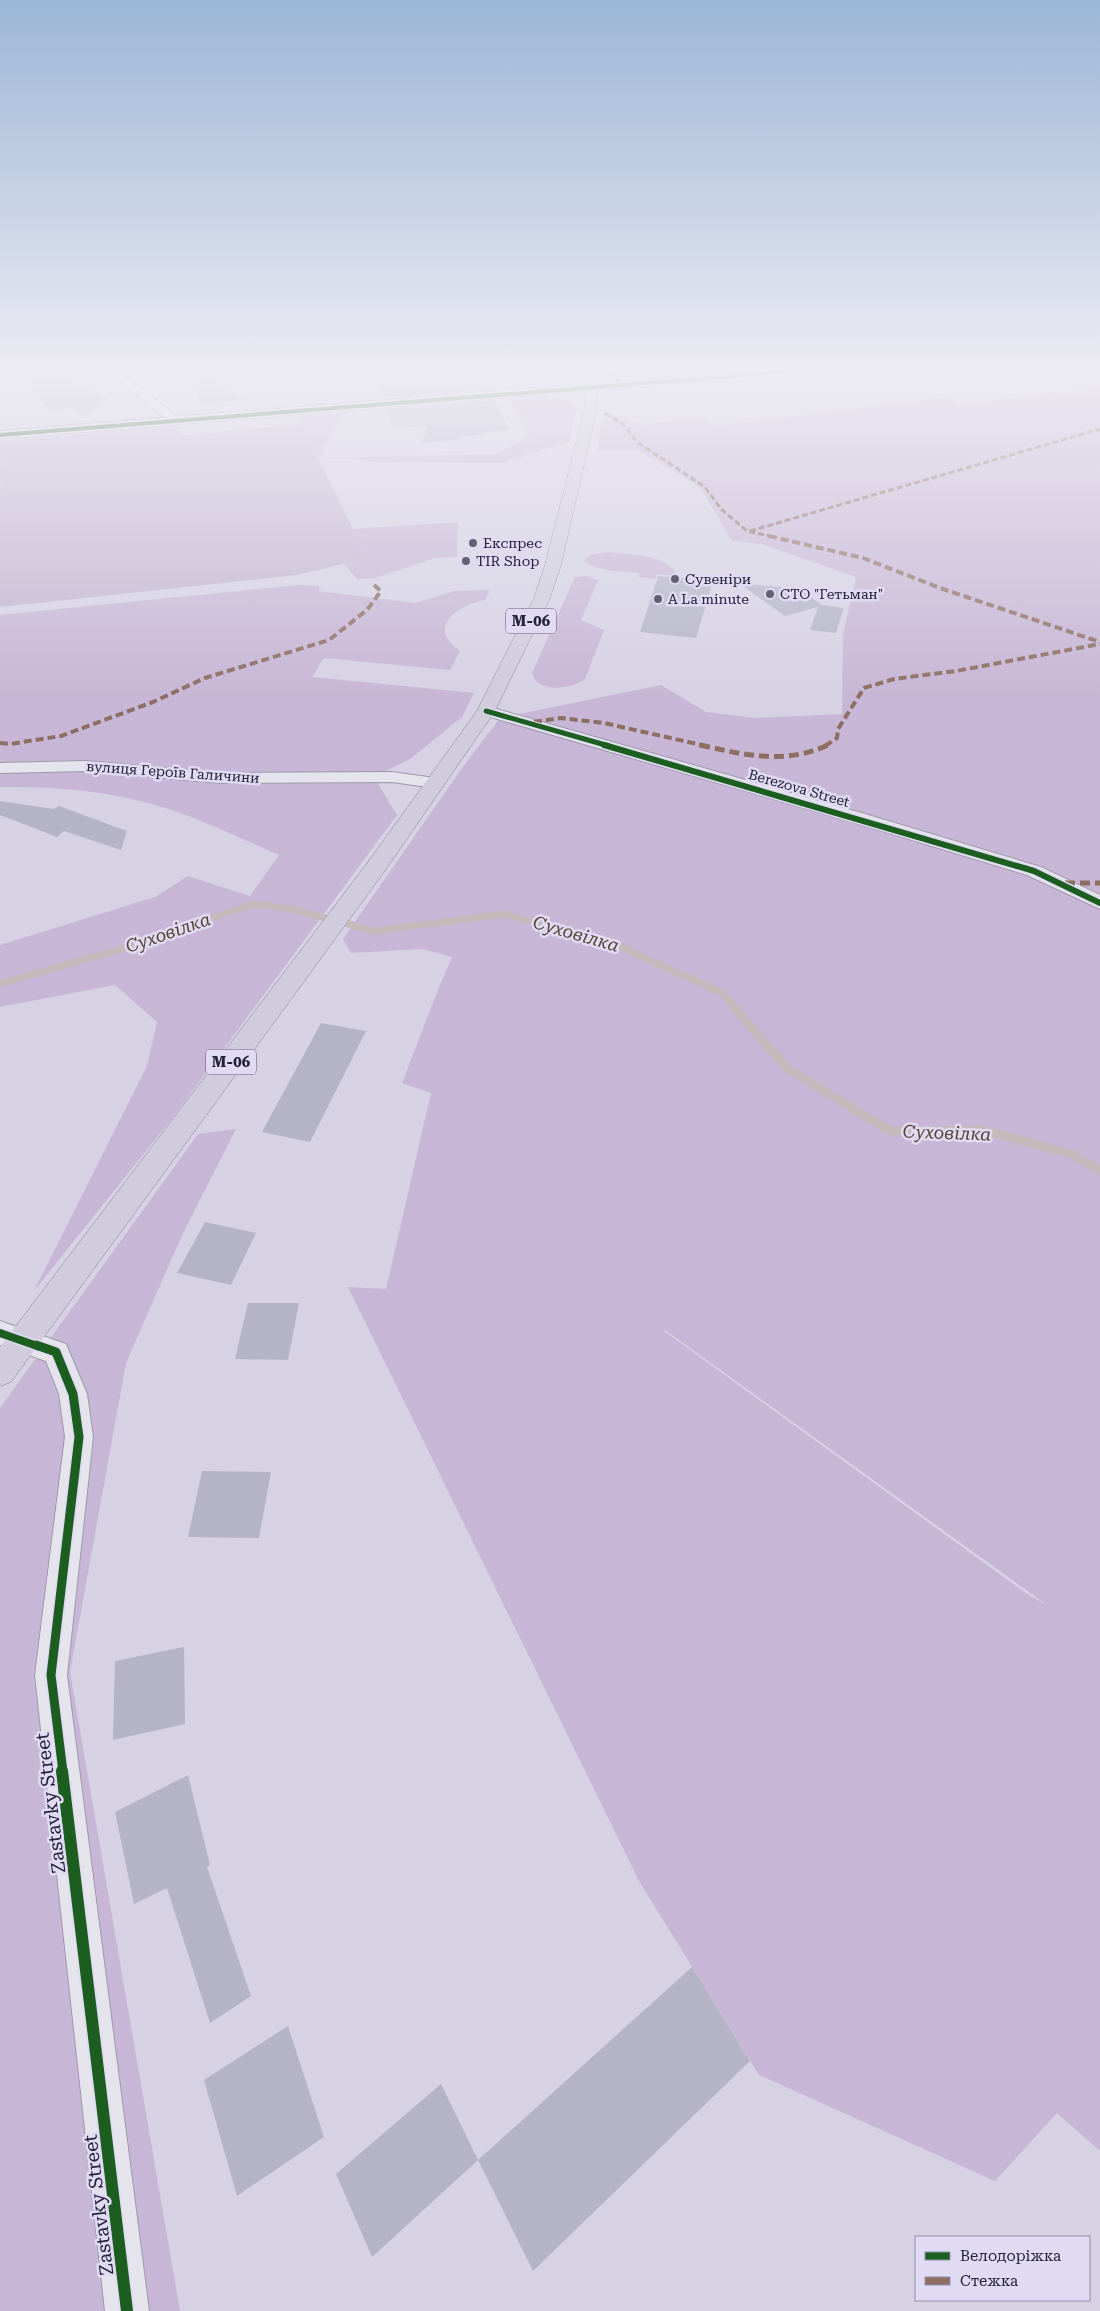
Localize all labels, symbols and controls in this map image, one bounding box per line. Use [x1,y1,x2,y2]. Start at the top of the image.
place label: Експрес [483,535,542,551]
marker: Експрес [467,537,479,549]
place label: TIR Shop [476,553,539,569]
marker: TIR Shop [460,555,472,567]
place label: Сувеніри [685,571,751,587]
marker: Сувеніри [669,573,681,585]
place label: СТО "Гетьман" [780,586,883,602]
marker: СТО "Гетьман" [764,588,776,600]
place label: A La minute [668,591,749,607]
marker: A La minute [652,593,664,605]
road number: М-06 [506,608,556,634]
street label: вулиця Героїв Галичини [86,758,260,786]
street label: Berezova Street [747,766,851,810]
water label: Суховілка [123,908,213,957]
water label: Суховілка [531,911,622,956]
road number: М-06 [206,1050,256,1074]
water label: Суховілка [902,1120,992,1145]
street label: Zastavky Street [30,1731,71,1875]
street label: Zastavky Street [78,2133,119,2277]
legend [915,2236,1090,2301]
text: Велодоріжка [960,2247,1061,2265]
text: Стежка [960,2272,1018,2290]

